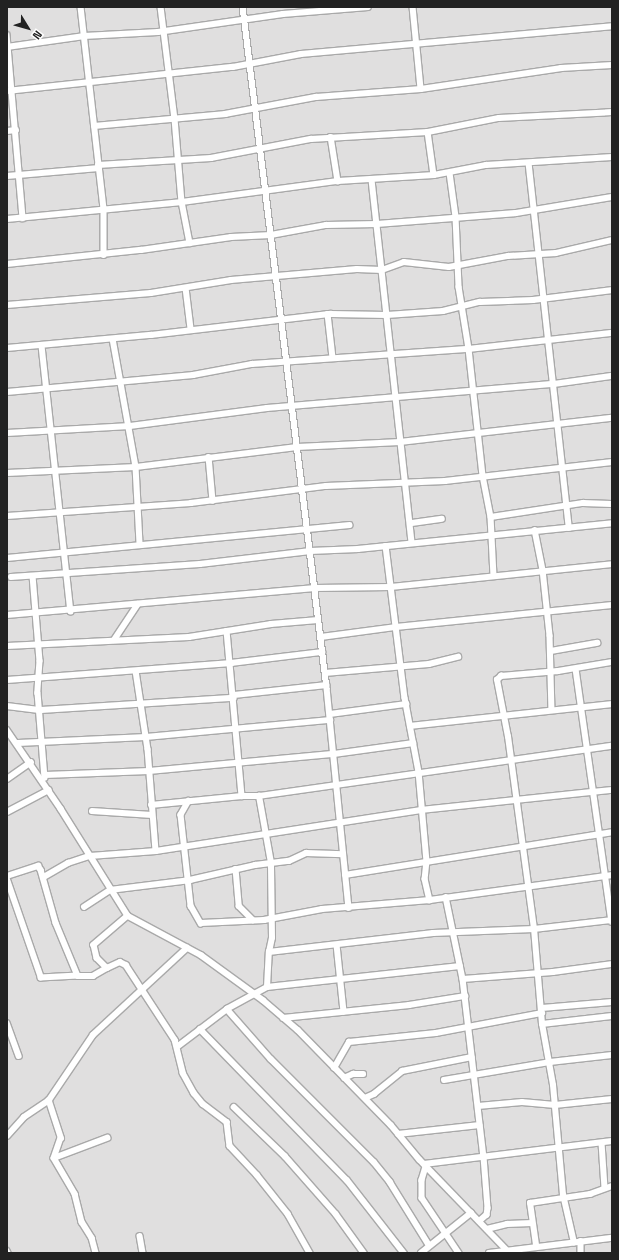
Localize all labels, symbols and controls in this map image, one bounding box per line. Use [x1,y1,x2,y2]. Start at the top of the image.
north arrow [8,8,48,48]
text: N [30,28,45,42]

